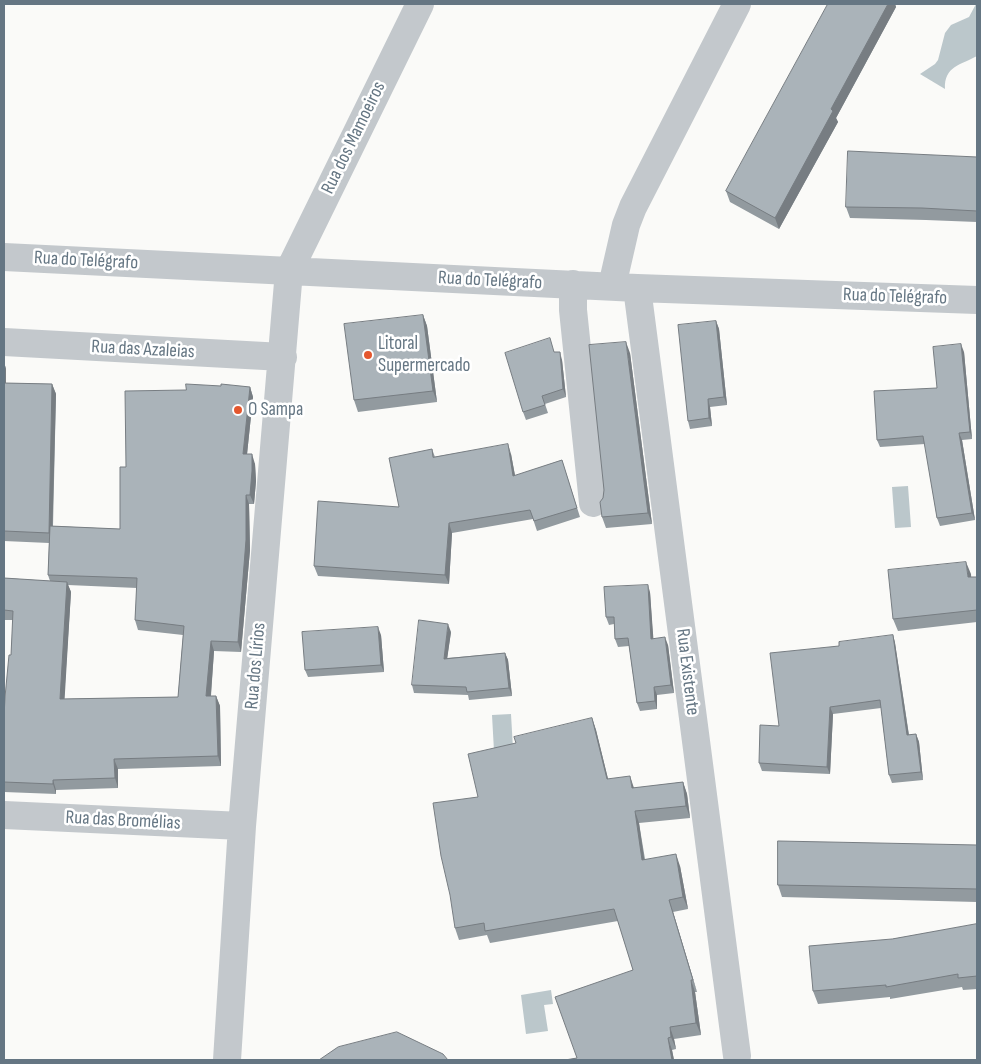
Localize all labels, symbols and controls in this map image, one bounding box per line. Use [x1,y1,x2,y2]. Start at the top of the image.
street label: Rua dos Mamoeiros [317,78,391,198]
street label: Rua do Telégrafo [33,247,139,275]
street label: Rua do Telégrafo [437,267,543,295]
street label: Rua do Telégrafo [843,284,947,310]
place label: Litoral Supermercado [378,333,470,377]
street label: Rua das Azaleias [91,336,195,364]
marker: Litoral Supermercado [362,349,374,361]
place label: O Sampa [248,399,303,421]
marker: O Sampa [232,404,244,416]
street label: Rua dos Lírios [241,622,271,710]
street label: Rua Existente [670,627,704,717]
street label: Rua das Bromélias [65,807,181,835]

